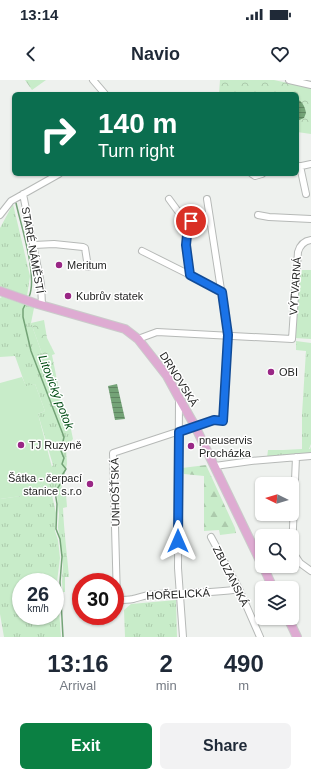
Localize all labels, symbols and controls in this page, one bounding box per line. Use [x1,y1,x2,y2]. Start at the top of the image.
text: 13:14 [20,6,58,23]
icon: back [20,43,42,65]
icon: heart [269,43,291,65]
text: Navio [131,44,180,64]
icon: right [32,108,84,160]
text: 140 m [98,108,177,139]
text: Turn right [98,141,174,161]
pin [174,204,208,238]
street label: STARÉ NÁMĚSTÍ [19,206,47,295]
icon: arrive [180,210,202,232]
street label: VÝTVARNÁ [287,256,303,316]
place label: Meritum [67,259,107,271]
marker: Meritum [54,260,64,270]
place label: Kubrův statek [76,290,144,302]
marker: Kubrův statek [63,291,73,301]
street label: DRNOVSKÁ [158,350,201,409]
water label: Litovický potok [35,353,77,432]
place label: OBI [279,366,298,378]
marker: OBI [266,367,276,377]
place label: pneuservis Procházka [199,434,253,459]
place label: TJ Ruzyně [29,439,82,451]
marker: TJ Ruzyně [16,440,26,450]
marker: pneuservis Procházka [186,441,196,451]
street label: UNHOŠŤSKÁ [108,457,122,526]
place label: Šátka - čerpací stanice s.r.o [8,472,82,497]
north arrow [255,477,299,521]
map controls [255,477,299,625]
marker: Šátka - čerpací stanice s.r.o [85,479,95,489]
position arrow [157,520,199,562]
button: search [255,529,299,573]
street label: ZBUZANSKÁ [211,544,252,609]
speed limit sign: 30 [72,573,124,625]
button: layers [255,581,299,625]
text: 26 [27,583,49,605]
street label: HOŘELICKÁ [146,586,211,602]
text: km/h [27,603,49,614]
text: 13:16 [47,650,109,677]
text: 2 [159,650,173,677]
text: 490 [224,650,264,677]
text: Arrival [59,678,96,693]
text: min [156,678,177,693]
text: m [238,678,249,693]
button: Exit [20,723,152,769]
button: Share [160,723,291,769]

